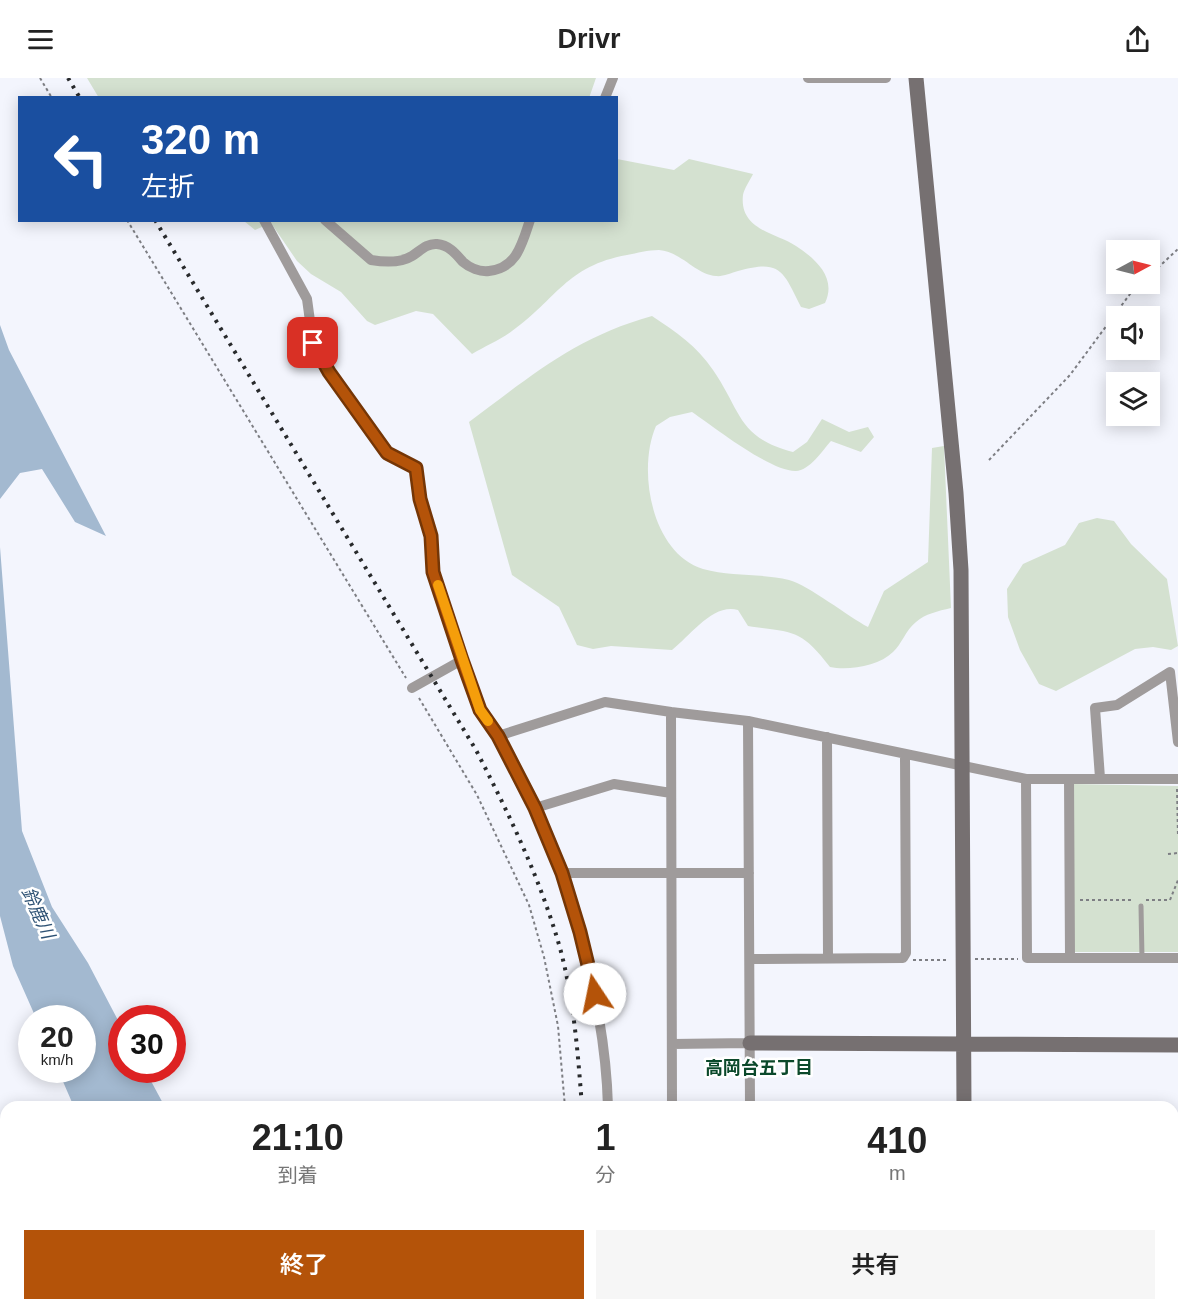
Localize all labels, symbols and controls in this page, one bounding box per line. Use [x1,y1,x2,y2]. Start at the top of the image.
icon: menu [24,23,57,56]
icon: share [1121,23,1154,56]
text: Drivr [557,24,621,54]
text: 320 m [141,116,260,163]
icon: left [42,120,120,198]
text: 左折 [141,172,195,202]
north arrow [1106,240,1160,294]
map controls [1106,240,1160,426]
button: sound [1106,306,1160,360]
pin [287,317,338,368]
icon: arrive [296,326,329,359]
button: layers [1106,372,1160,426]
water label: 鈴鹿川 [18,884,59,944]
position arrow [563,962,627,1026]
speed limit sign: 30 [108,1005,186,1083]
text: 20 [40,1020,74,1053]
text: km/h [41,1051,73,1068]
district label: 高岡台五丁目 [705,1058,813,1078]
text: 21:10 [252,1117,344,1158]
text: 1 [595,1117,616,1158]
text: 410 [867,1120,927,1161]
text: m [889,1162,906,1184]
text: 到着 [278,1164,318,1186]
text: 分 [596,1164,616,1186]
button: 終了 [24,1230,584,1299]
button: 共有 [596,1230,1155,1299]

